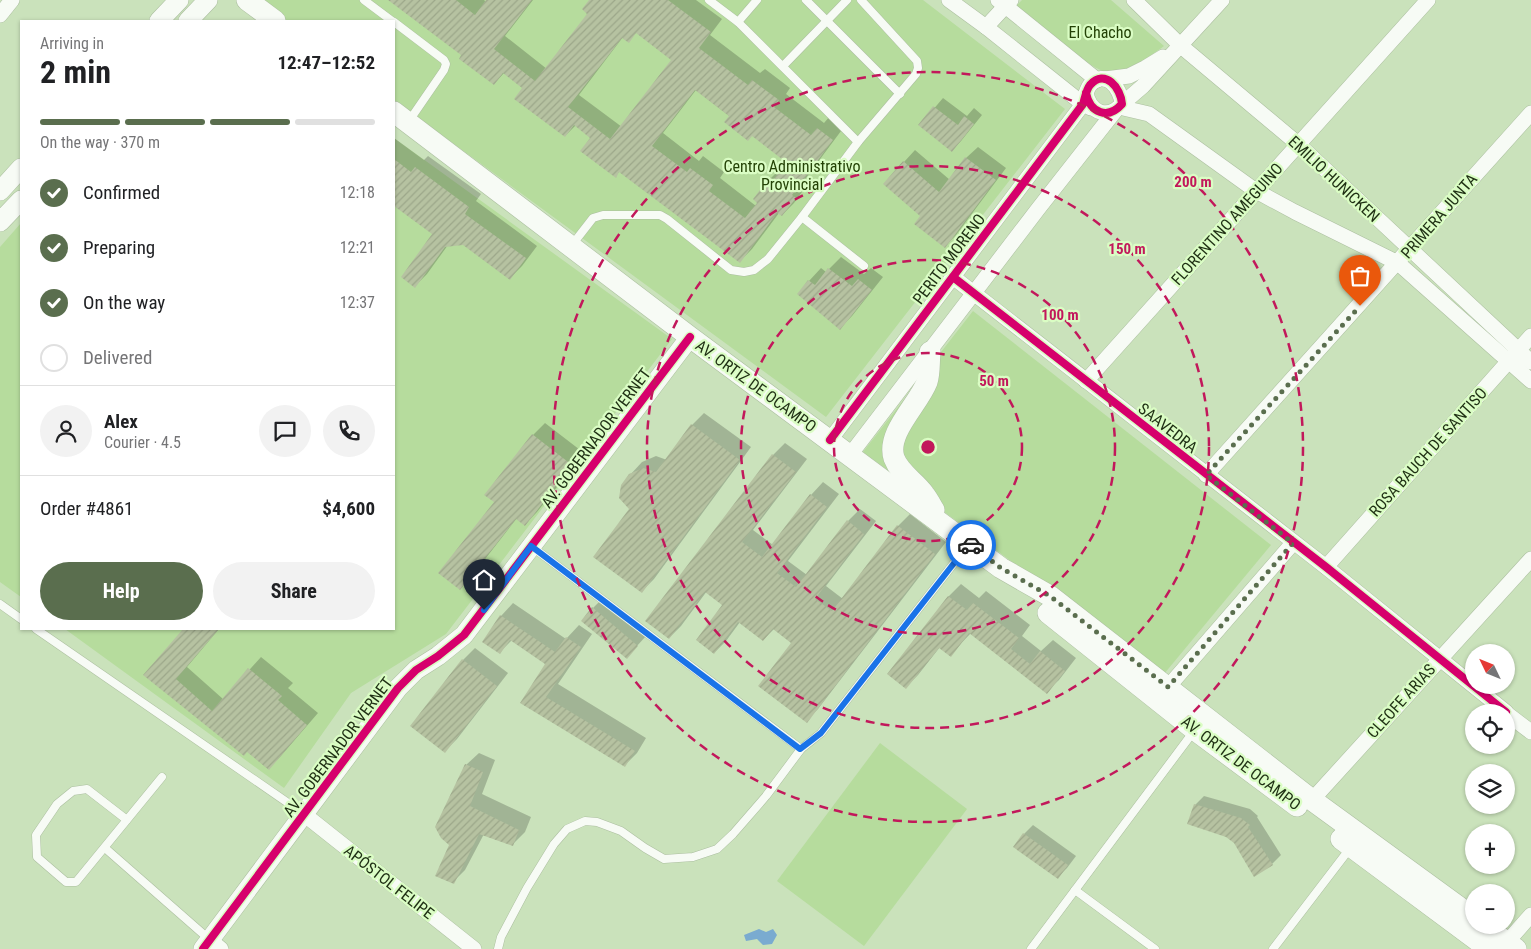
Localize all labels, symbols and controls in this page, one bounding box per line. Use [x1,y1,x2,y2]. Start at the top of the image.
park label: El Chacho [1069,23,1131,42]
text: Arriving in [40,34,104,53]
text: 12:47–12:52 [277,51,375,74]
text: 2 min [40,53,111,91]
street label: EMILIO HUNICKEN [1285,132,1383,226]
text: On the way · 370 m [40,133,160,152]
park label: Centro Administrativo Provincial [723,157,861,194]
street label: FLORENTINO AMEGUINO [1167,159,1287,289]
street label: PRIMERA JUNTA [1397,170,1481,262]
text: 200 m [1174,173,1212,191]
icon: check [40,179,68,207]
text: Confirmed [83,181,160,204]
text: 12:18 [340,183,375,202]
street label: PERITO MORENO [909,210,989,308]
icon: check [40,234,68,262]
text: Preparing [83,236,155,259]
text: 12:21 [340,238,375,257]
text: 150 m [1108,240,1146,258]
pin [1339,255,1381,306]
icon: bag [1346,262,1374,290]
icon: check [40,289,68,317]
text: On the way [83,291,165,314]
text: 12:37 [340,293,375,312]
text: 100 m [1041,306,1079,324]
street label: AV. ORTIZ DE OCAMPO [692,336,820,436]
text: Delivered [83,346,152,369]
street label: AV. GOBERNADOR VERNET [537,364,655,512]
text: 50 m [979,372,1009,390]
street label: ROSA BAUCH DE SANTISO [1365,384,1491,520]
street label: SAAVEDRA [1135,399,1201,457]
button: person [40,405,92,457]
button: chat [259,405,311,457]
button: phone [323,405,375,457]
text: Alex [104,410,138,433]
text: Courier · 4.5 [104,433,181,452]
centre of rings [919,438,937,456]
text: Order #4861 [40,497,133,520]
text: $4,600 [322,497,375,520]
courier [946,520,996,570]
icon: car [957,531,985,559]
pin [463,559,505,610]
button: Help [40,562,203,620]
button: Share [213,562,375,620]
icon: home [470,566,498,594]
north arrow [1465,644,1515,694]
map controls [1465,644,1515,934]
street label: CLEOFE ARIAS [1363,660,1439,742]
street label: AV. GOBERNADOR VERNET [279,673,397,821]
button: locate [1465,704,1515,754]
street label: AV. ORTIZ DE OCAMPO [1177,712,1305,814]
button: layers [1465,764,1515,814]
button: + [1465,824,1515,874]
street label: APÓSTOL FELIPE [340,840,438,923]
button: − [1465,884,1515,934]

